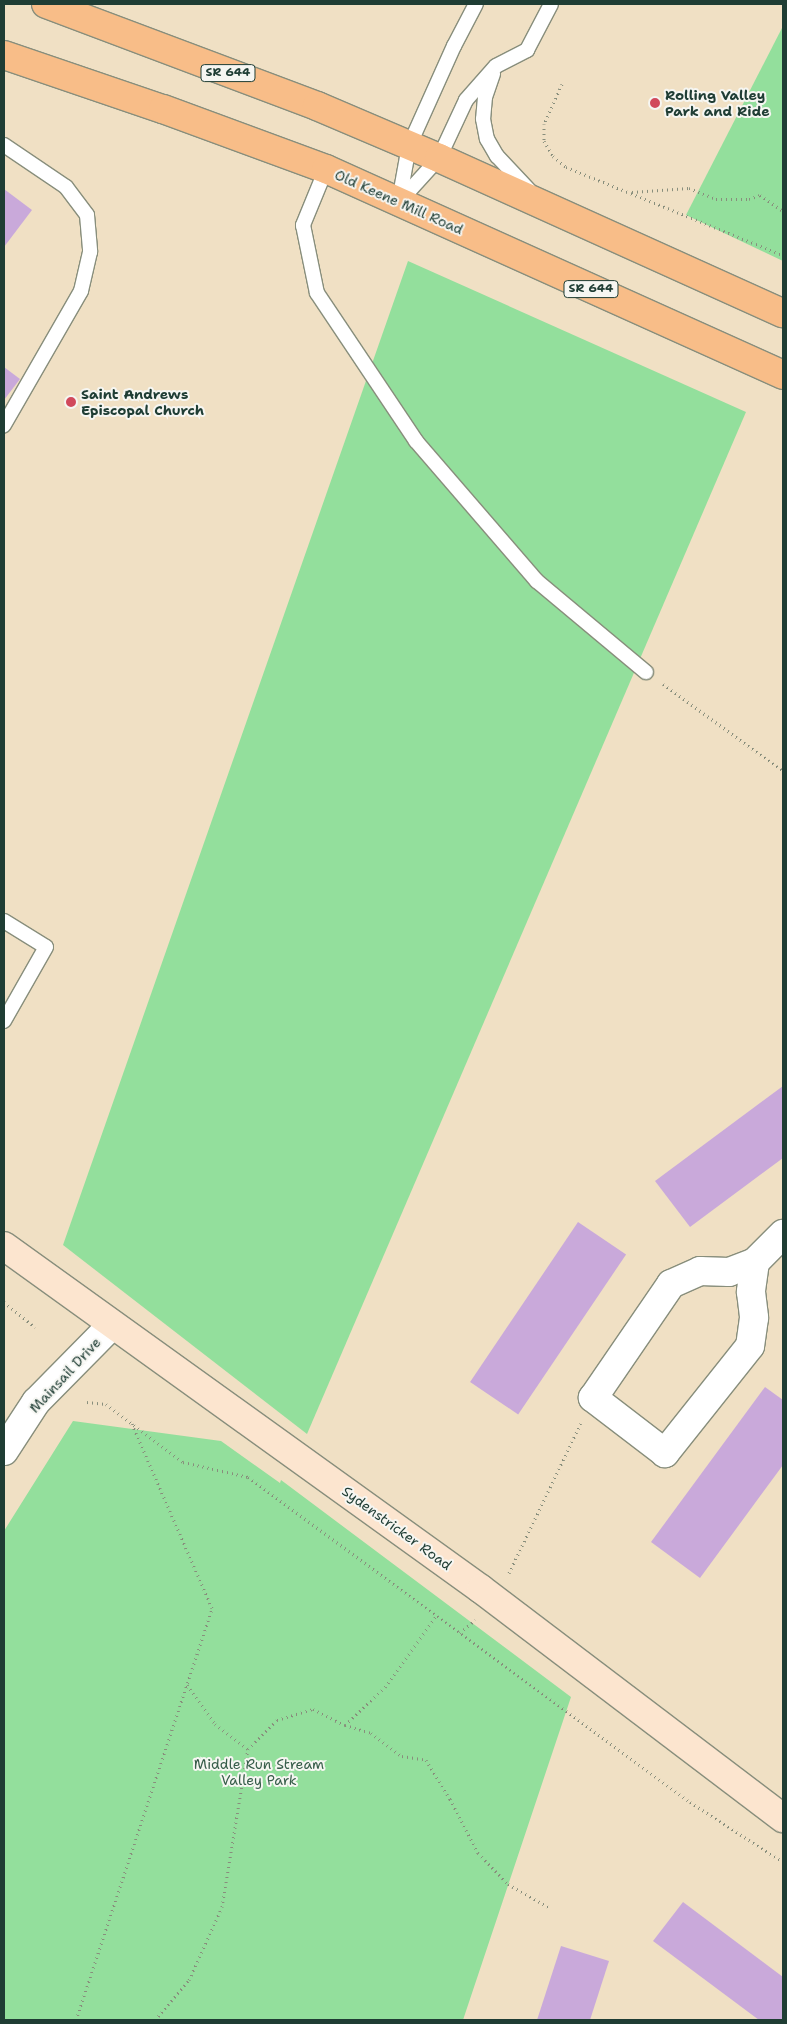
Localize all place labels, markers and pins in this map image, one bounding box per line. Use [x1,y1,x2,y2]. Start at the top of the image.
place label: Rolling Valley Park and Ride [665,87,770,120]
marker: Rolling Valley Park and Ride [649,97,661,109]
place label: Saint Andrews Episcopal Church [81,386,204,418]
marker: Saint Andrews Episcopal Church [65,396,77,408]

